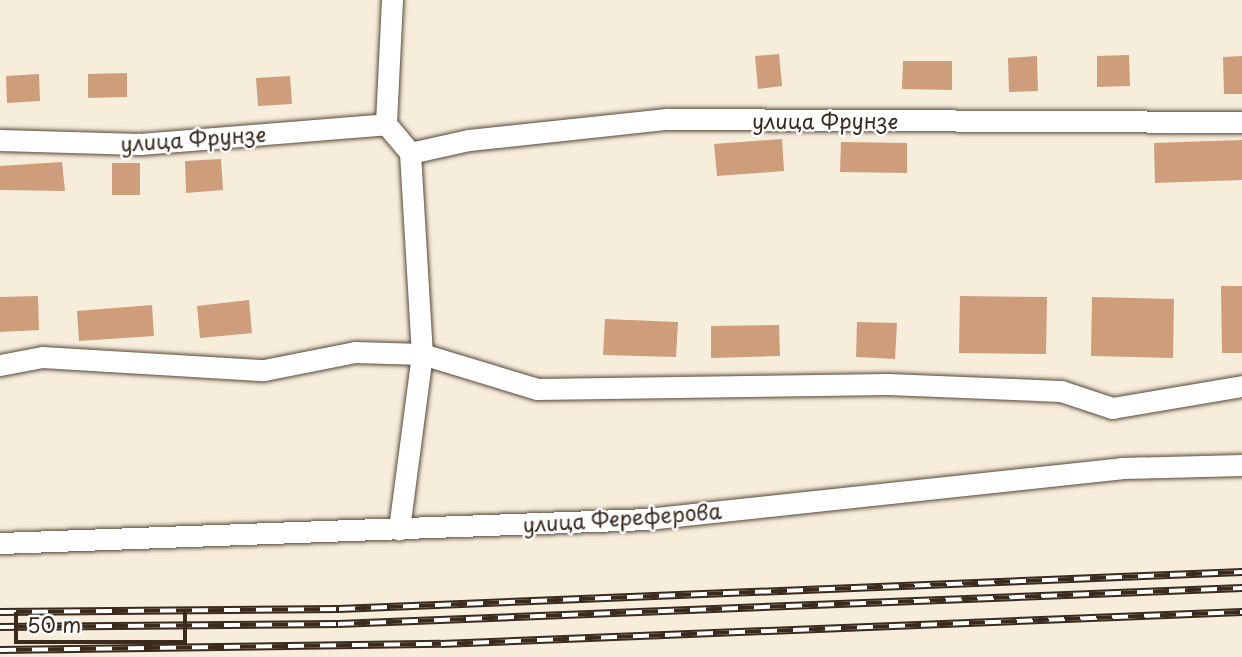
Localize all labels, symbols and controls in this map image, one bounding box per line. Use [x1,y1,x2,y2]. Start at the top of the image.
street label: улица Фрунзе [752,107,898,133]
street label: улица Фрунзе [119,120,267,156]
street label: улица Фереферова [521,497,723,537]
scale bar [18,598,191,642]
text: 50 m [27,608,81,640]

